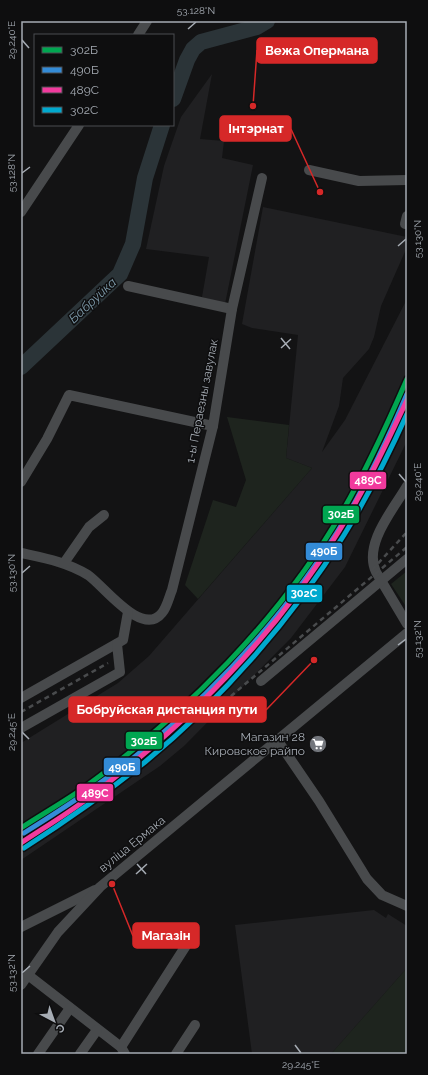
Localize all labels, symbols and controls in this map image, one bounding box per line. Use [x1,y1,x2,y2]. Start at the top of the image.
text: 53.128°N [177,5,215,16]
text: 29.240°E [6,21,17,59]
legend [34,34,174,126]
callout: Вежа Опермана [257,38,377,63]
text: 302Б [70,43,98,57]
text: Вежа Опермана [265,43,370,58]
text: 490Б [70,63,99,77]
text: 489С [70,83,99,97]
text: 302С [70,103,98,117]
callout: Інтэрнат [220,116,291,141]
text: Інтэрнат [228,121,284,136]
text: 53.128°N [6,154,17,192]
text: 53.130°N [412,220,423,258]
water label: Бабруйка [65,274,119,326]
street label: 1-ы Пераезны завулак [183,338,221,464]
text: 29.240°E [412,463,423,501]
line badge: 489С [349,471,387,490]
text: 489С [355,474,382,487]
line badge: 302Б [322,505,360,524]
text: 302Б [328,508,355,521]
line badge: 490Б [305,542,343,561]
text: 490Б [311,545,338,558]
text: 53.130°N [6,554,17,592]
line badge: 302С [286,584,323,603]
text: 302С [291,587,318,600]
text: 53.132°N [412,620,423,658]
callout: Бобруйская дистанция пути [69,697,266,722]
text: Бобруйская дистанция пути [76,702,258,717]
text: 29.245°E [6,713,17,751]
place label: Магазин 28 Кировское райпо [205,730,305,758]
line badge: 302Б [125,731,163,750]
supermarket icon: Магазин 28 Кировское райпо [308,734,328,754]
text: 302Б [131,735,158,748]
line badge: 490Б [103,757,141,776]
text: 490Б [109,761,136,774]
line badge: 489С [76,783,114,802]
text: 489С [82,787,109,800]
street label: вуліца Ермака [96,813,168,875]
callout: Магазін [133,923,199,948]
text: Магазін [141,928,191,943]
text: 53.132°N [6,954,17,992]
north arrow [34,1001,74,1041]
text: С [53,1021,67,1036]
text: 29.245°E [282,1059,320,1070]

